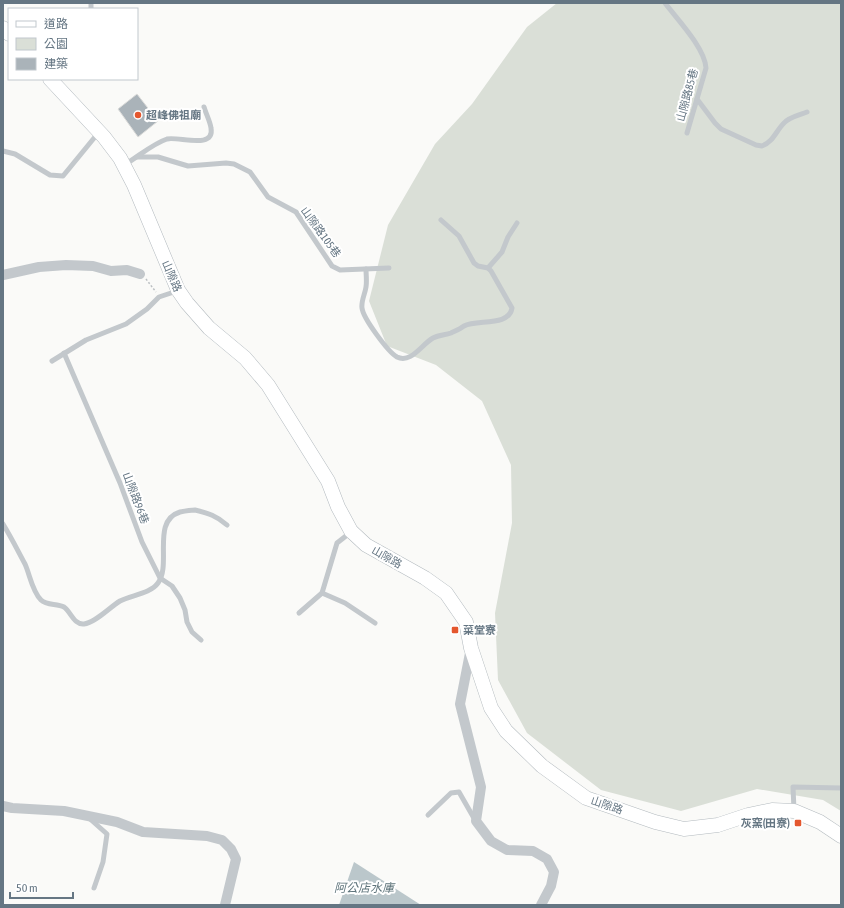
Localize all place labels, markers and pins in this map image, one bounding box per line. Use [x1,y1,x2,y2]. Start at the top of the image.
place label: 超峰佛祖廟 [146,109,201,121]
marker: 超峰佛祖廟 [133,110,143,120]
place label: 菜堂寮 [463,624,496,636]
marker: 菜堂寮 [450,625,460,635]
place label: 灰窯(田寮) [741,817,790,829]
marker: 灰窯(田寮) [793,818,803,828]

